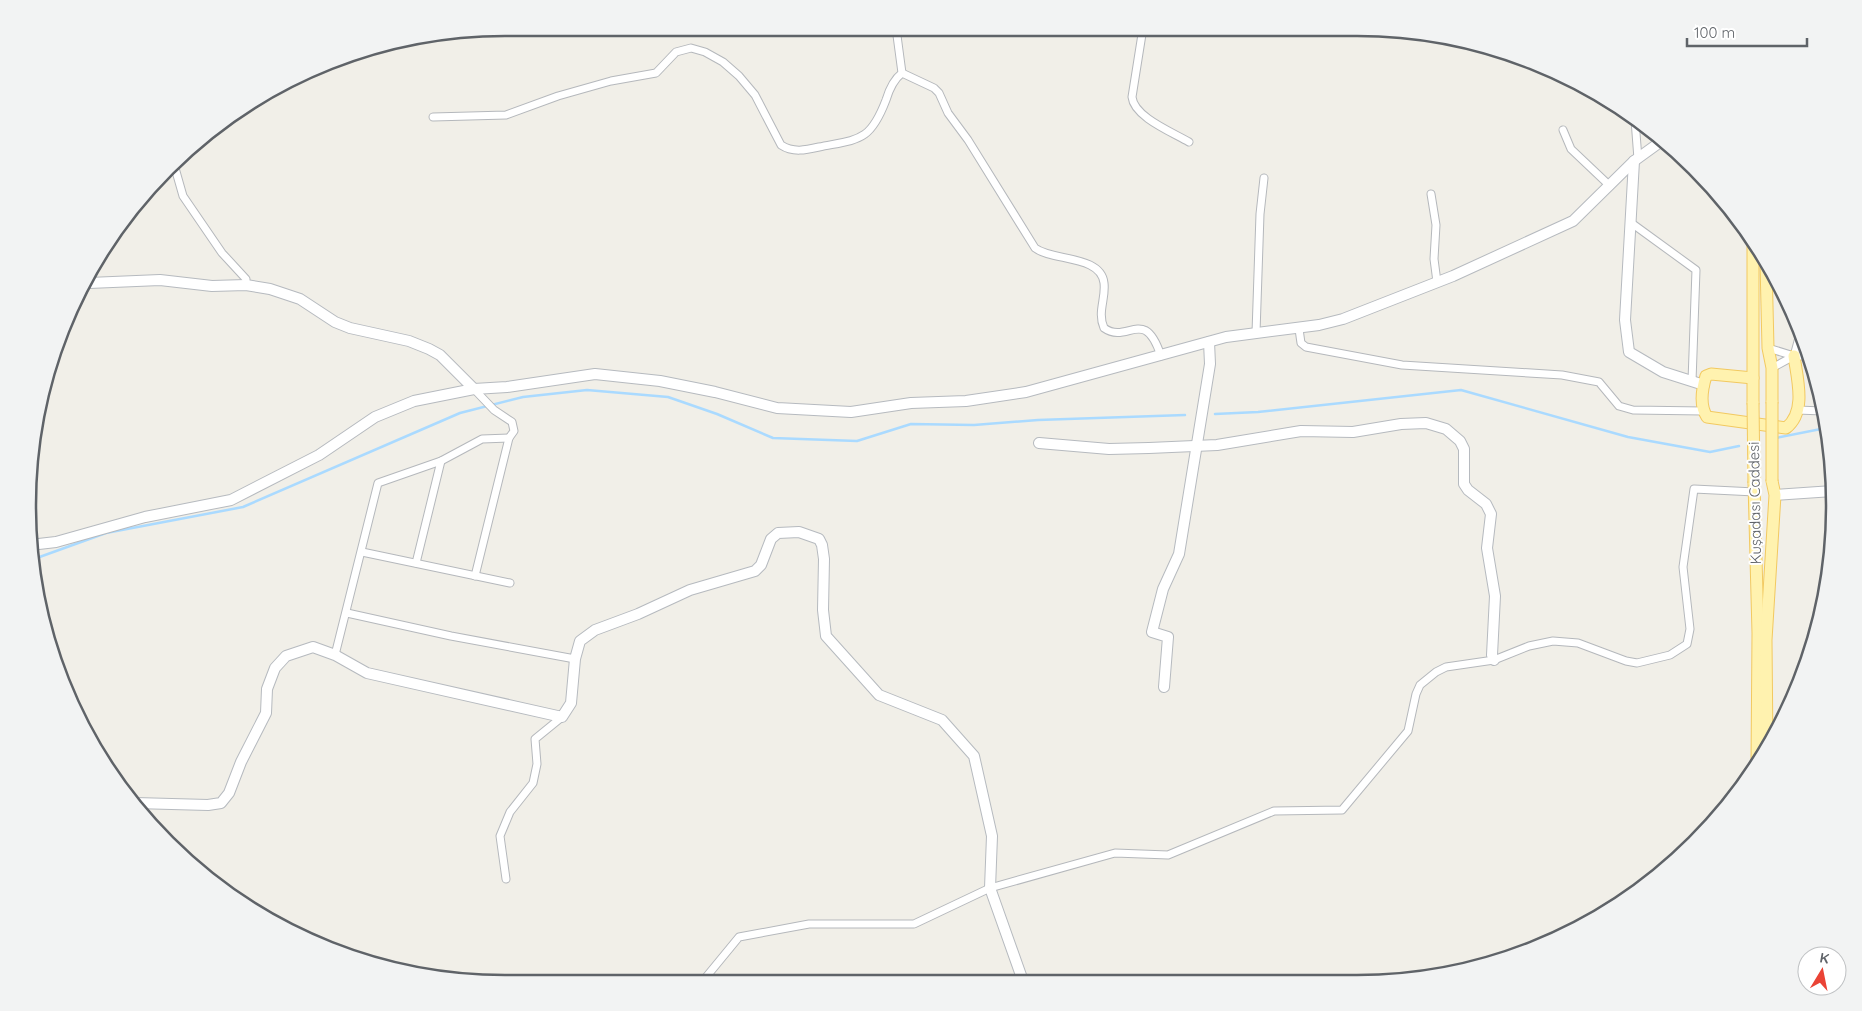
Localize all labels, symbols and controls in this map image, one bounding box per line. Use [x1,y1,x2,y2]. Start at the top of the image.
scale bar [1687,15,1807,47]
text: 100 m [1694,23,1735,42]
street label: Kuşadası Caddesi [1744,441,1765,565]
north arrow [1797,946,1847,996]
text: K [1818,949,1830,968]

